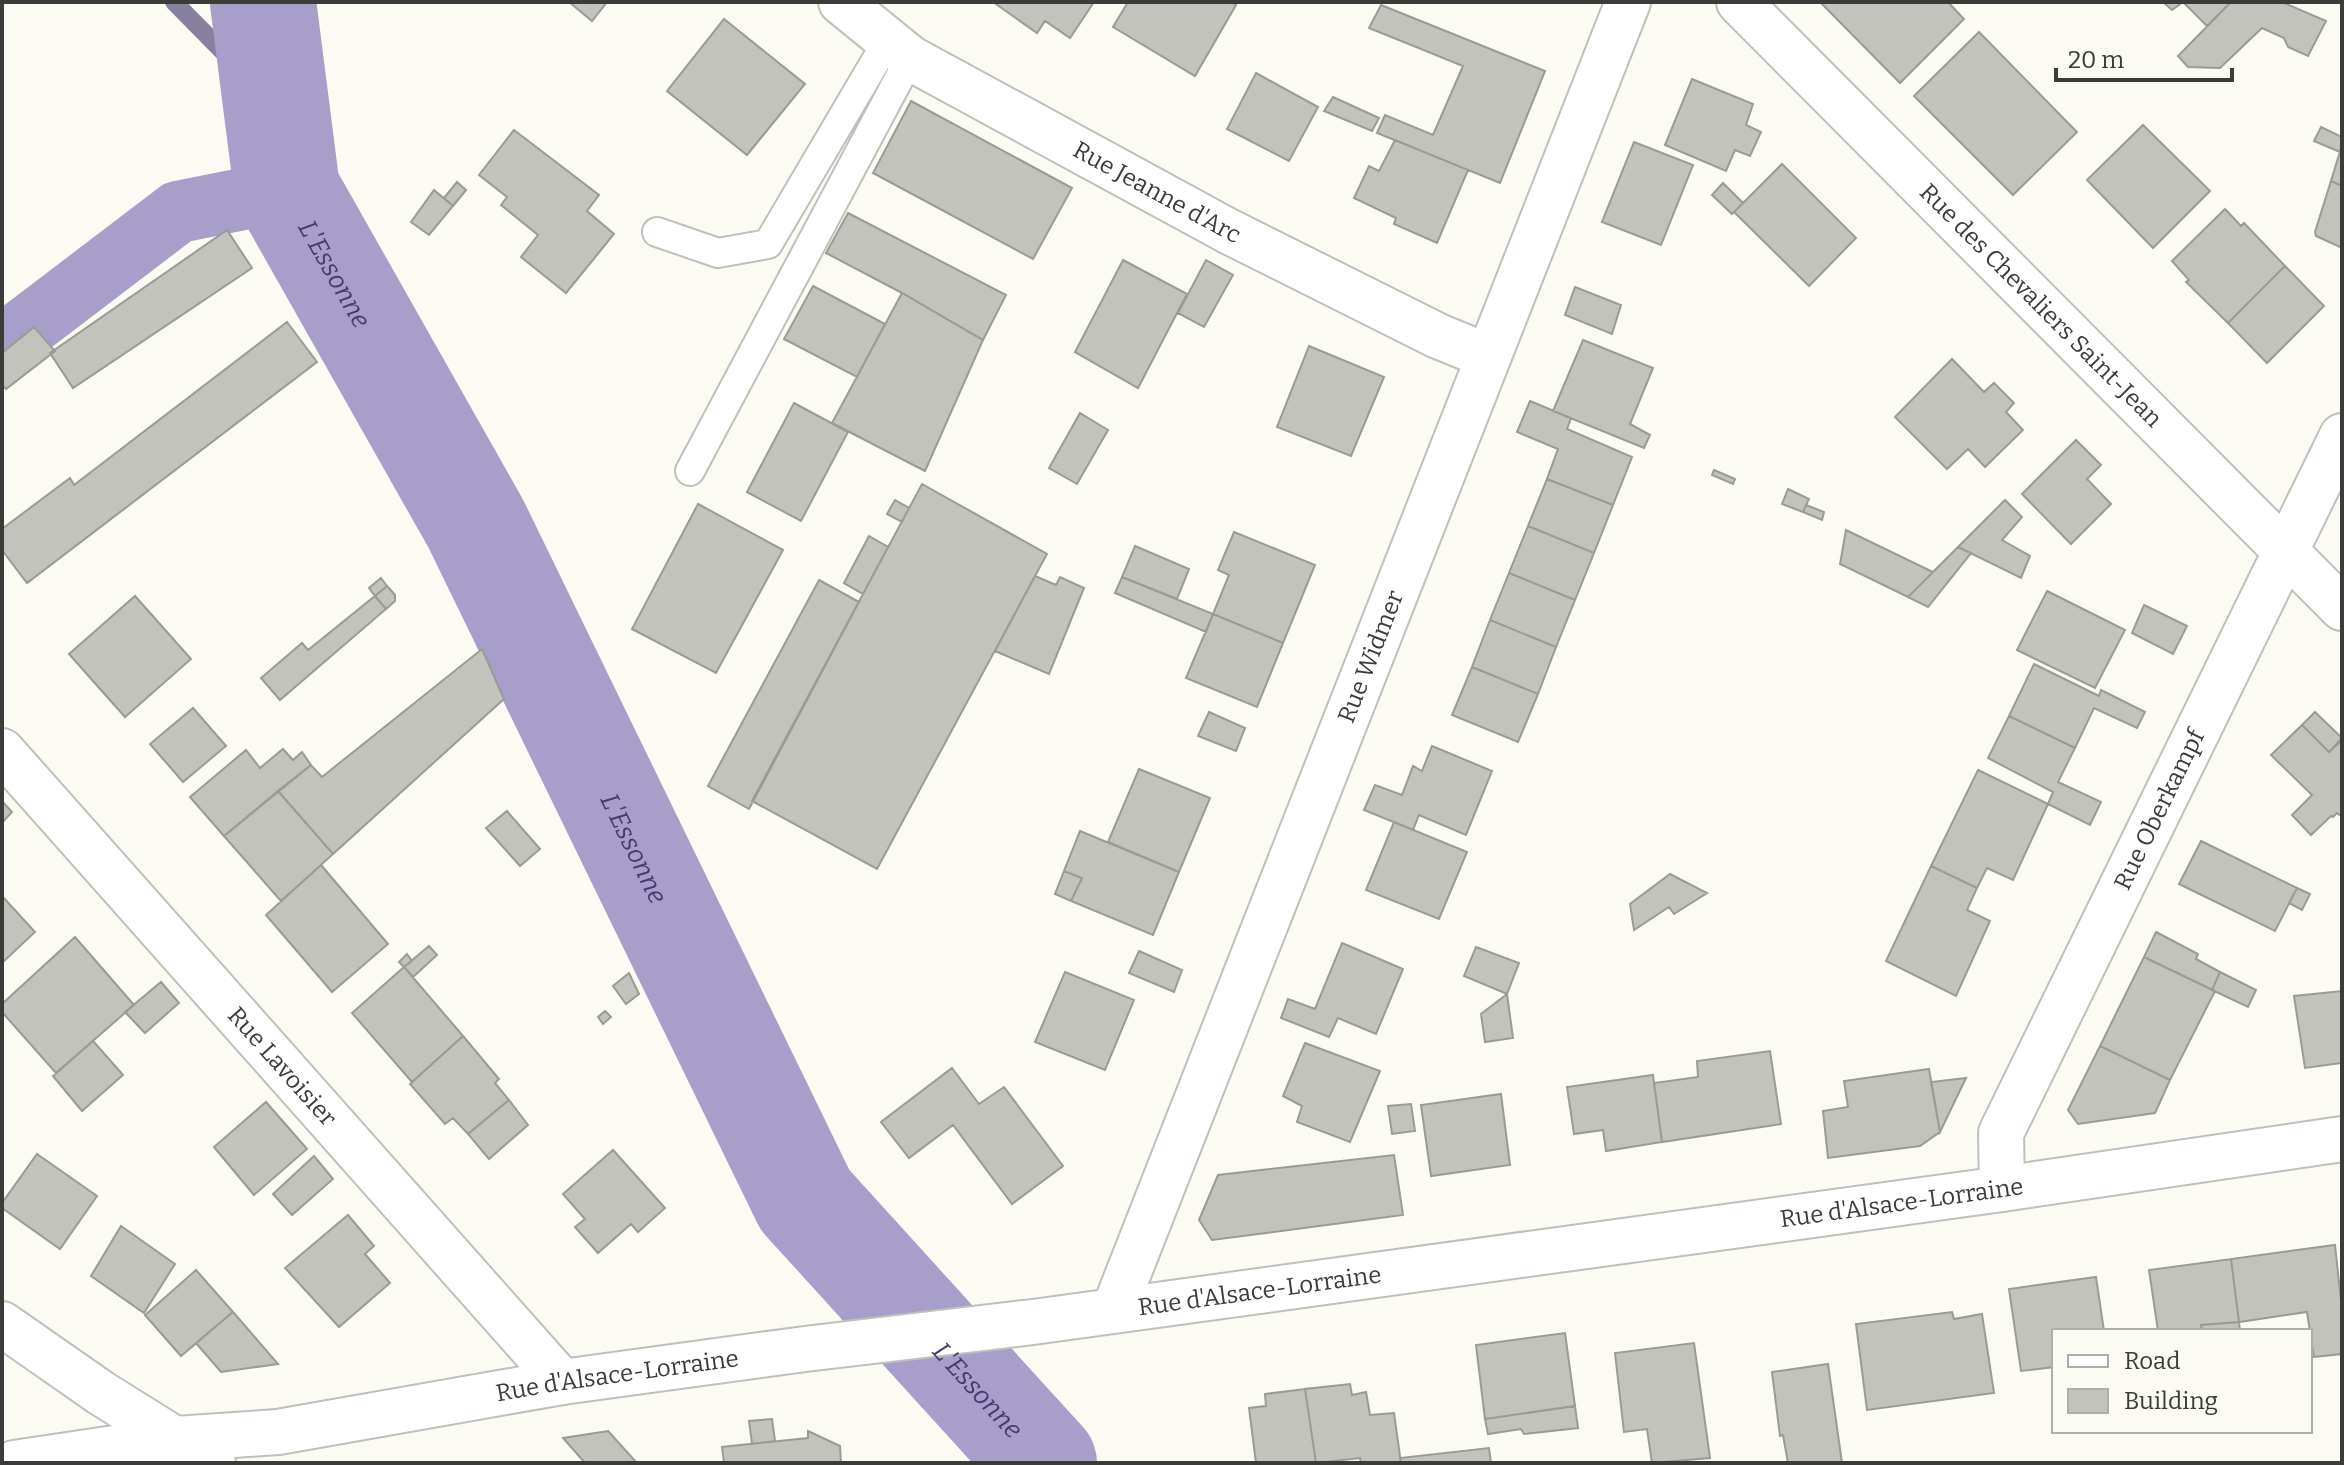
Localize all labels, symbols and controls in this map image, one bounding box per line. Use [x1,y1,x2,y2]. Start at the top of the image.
scale bar [2056,32,2232,82]
text: 20 m [2068,46,2124,74]
street label: Rue Jeanne d'Arc [1068,135,1245,249]
street label: Rue des Chevaliers Saint-Jean [1914,178,2168,433]
water label: L'Essonne [291,215,377,333]
street label: Rue Widmer [1332,586,1409,727]
street label: Rue Oberkampf [2108,723,2211,894]
water label: L'Essonne [594,788,673,909]
street label: Rue Lavoisier [222,1002,342,1132]
street label: Rue d'Alsace-Lorraine [1778,1172,2025,1233]
street label: Rue d'Alsace-Lorraine [1136,1260,1383,1321]
legend [2052,1329,2312,1433]
water label: L'Essonne [926,1336,1029,1445]
street label: Rue d'Alsace-Lorraine [494,1344,740,1407]
text: Road [2124,1347,2180,1375]
text: Building [2124,1387,2218,1415]

